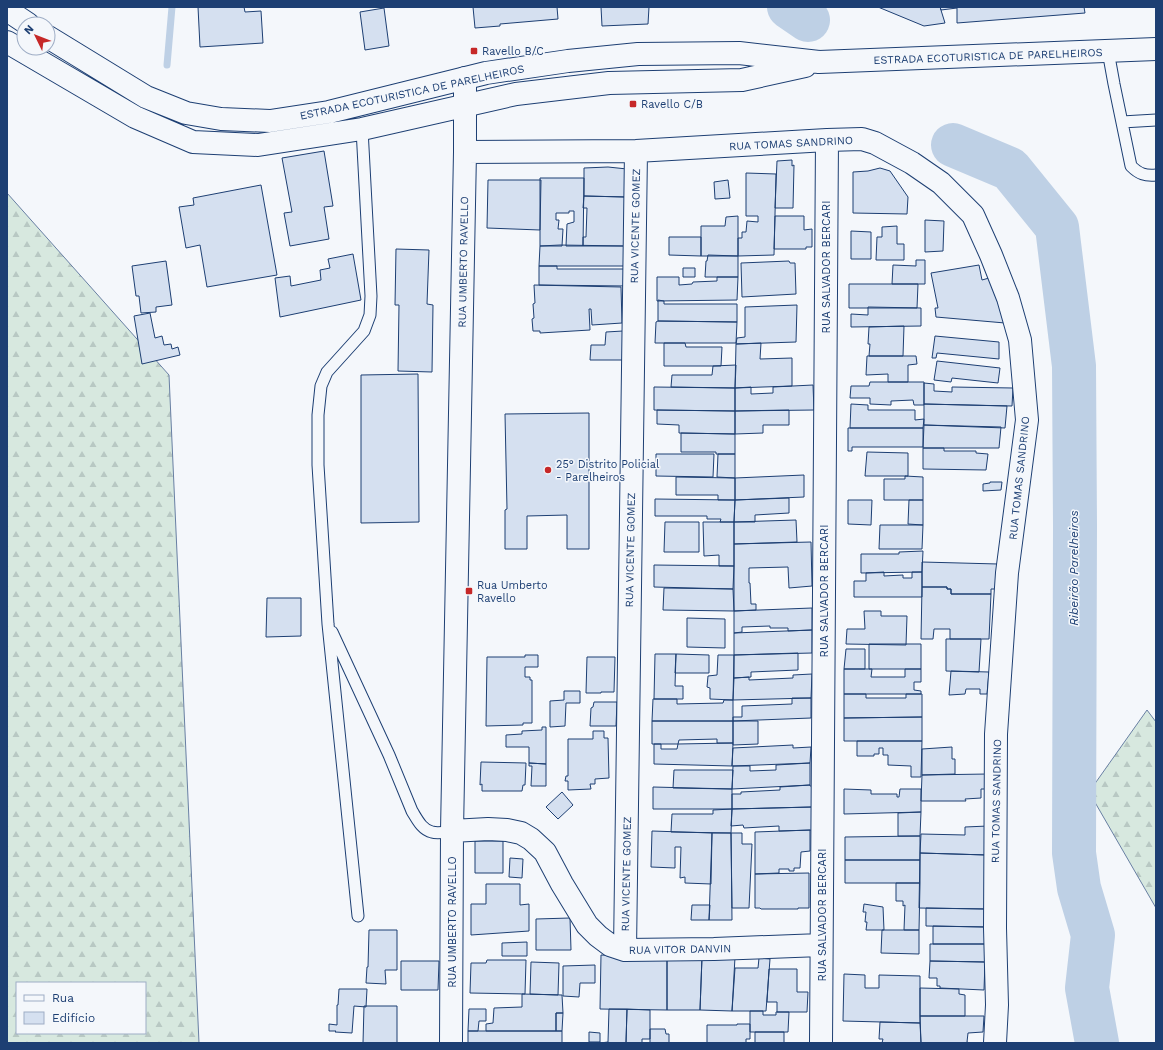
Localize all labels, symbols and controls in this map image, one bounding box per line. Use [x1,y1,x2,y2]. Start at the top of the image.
north arrow [16,16,56,56]
text: N [22,22,37,37]
place label: Ravello B/C [482,45,544,58]
marker: Ravello B/C [469,46,479,56]
street label: ESTRADA ECOTURISTICA DE PARELHEIROS [873,46,1103,67]
street label: ESTRADA ECOTURISTICA DE PARELHEIROS [299,62,526,123]
place label: Ravello C/B [641,98,703,111]
marker: Ravello C/B [628,99,638,109]
street label: RUA TOMAS SANDRINO [729,134,853,153]
street label: RUA VICENTE GOMEZ [628,168,643,284]
street label: RUA UMBERTO RAVELLO [456,196,471,328]
street label: RUA SALVADOR BERCARI [820,201,833,333]
street label: RUA TOMAS SANDRINO [1007,416,1032,541]
place label: 25° Distrito Policial - Parelheiros [556,458,660,484]
marker: 25° Distrito Policial - Parelheiros [543,465,553,475]
street label: RUA VICENTE GOMEZ [623,492,638,608]
water label: Ribeirão Parelheiros [1067,510,1081,626]
street label: RUA SALVADOR BERCARI [818,525,831,657]
place label: Rua Umberto Ravello [477,579,548,605]
marker: Rua Umberto Ravello [464,586,474,596]
street label: RUA TOMAS SANDRINO [989,739,1004,863]
street label: RUA VICENTE GOMEZ [619,816,634,932]
street label: RUA SALVADOR BERCARI [816,849,829,981]
street label: RUA UMBERTO RAVELLO [446,856,459,988]
street label: RUA VITOR DANVIN [629,942,731,957]
legend [16,982,146,1034]
text: Rua [52,991,74,1005]
text: Edifício [52,1011,95,1025]

